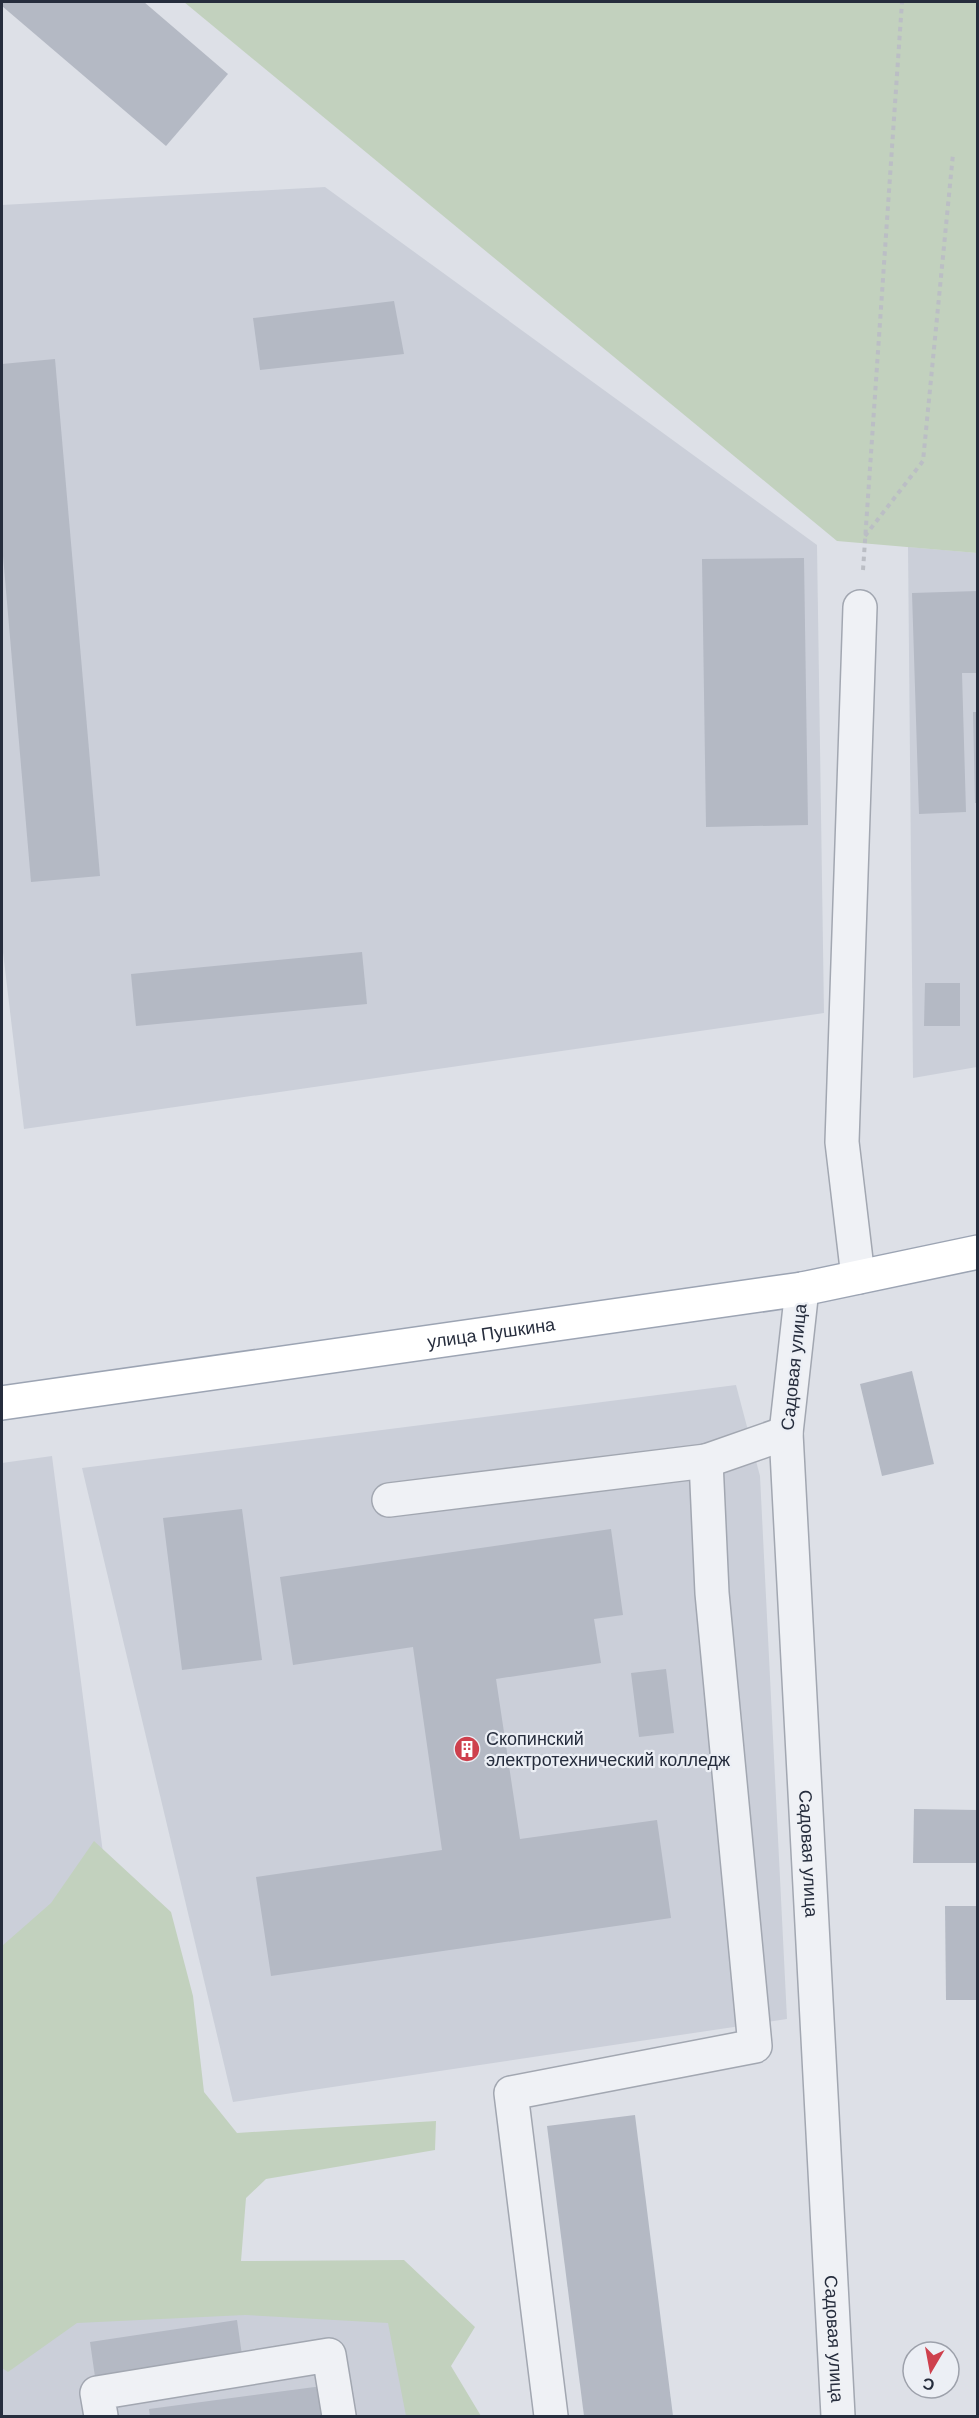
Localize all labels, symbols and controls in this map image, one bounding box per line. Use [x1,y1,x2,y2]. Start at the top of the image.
street label: Садовая улица [777,1302,811,1431]
street label: улица Пушкина [426,1314,557,1352]
place label: Скопинский электротехнический колледж [486,1729,730,1770]
building icon: Скопинский электротехнический колледж [452,1734,482,1764]
street label: Садовая улица [795,1789,822,1919]
street label: Садовая улица [821,2275,847,2404]
north arrow [901,2340,961,2400]
text: С [921,2375,936,2394]

